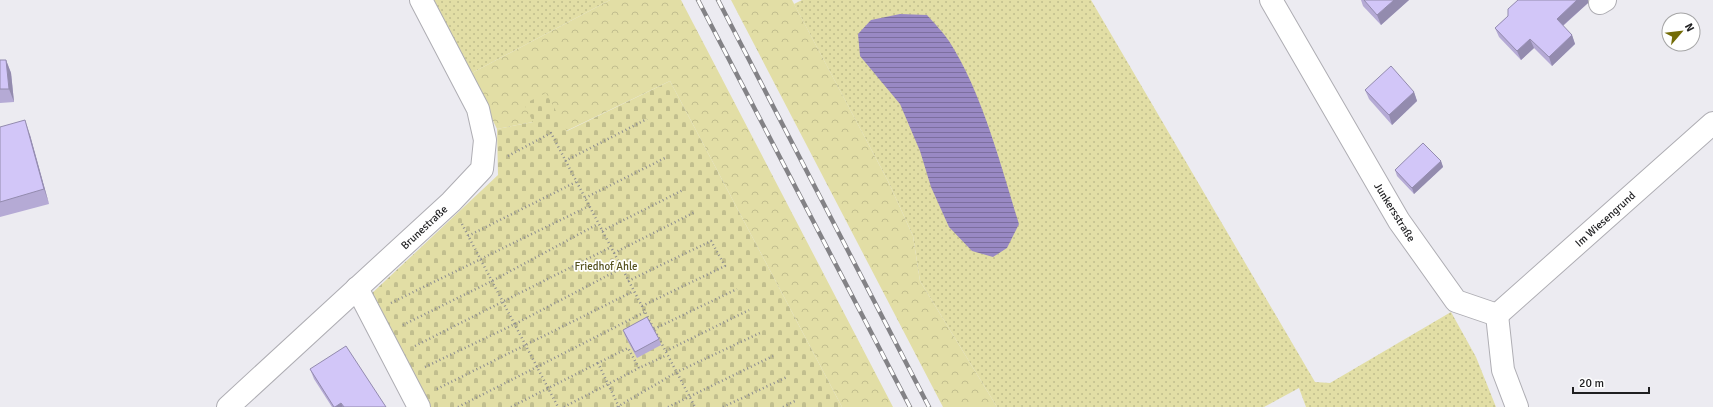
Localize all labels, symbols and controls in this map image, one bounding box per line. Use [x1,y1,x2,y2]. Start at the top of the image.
north arrow [1661,12,1701,52]
text: N [1682,21,1697,34]
street label: Junkersstraße [1371,180,1418,244]
street label: Im Wiesengrund [1573,189,1638,250]
street label: Brunestraße [398,203,450,252]
park label: Friedhof Ahle [574,260,638,273]
scale bar [1573,369,1649,395]
text: 20 m [1579,376,1604,391]

